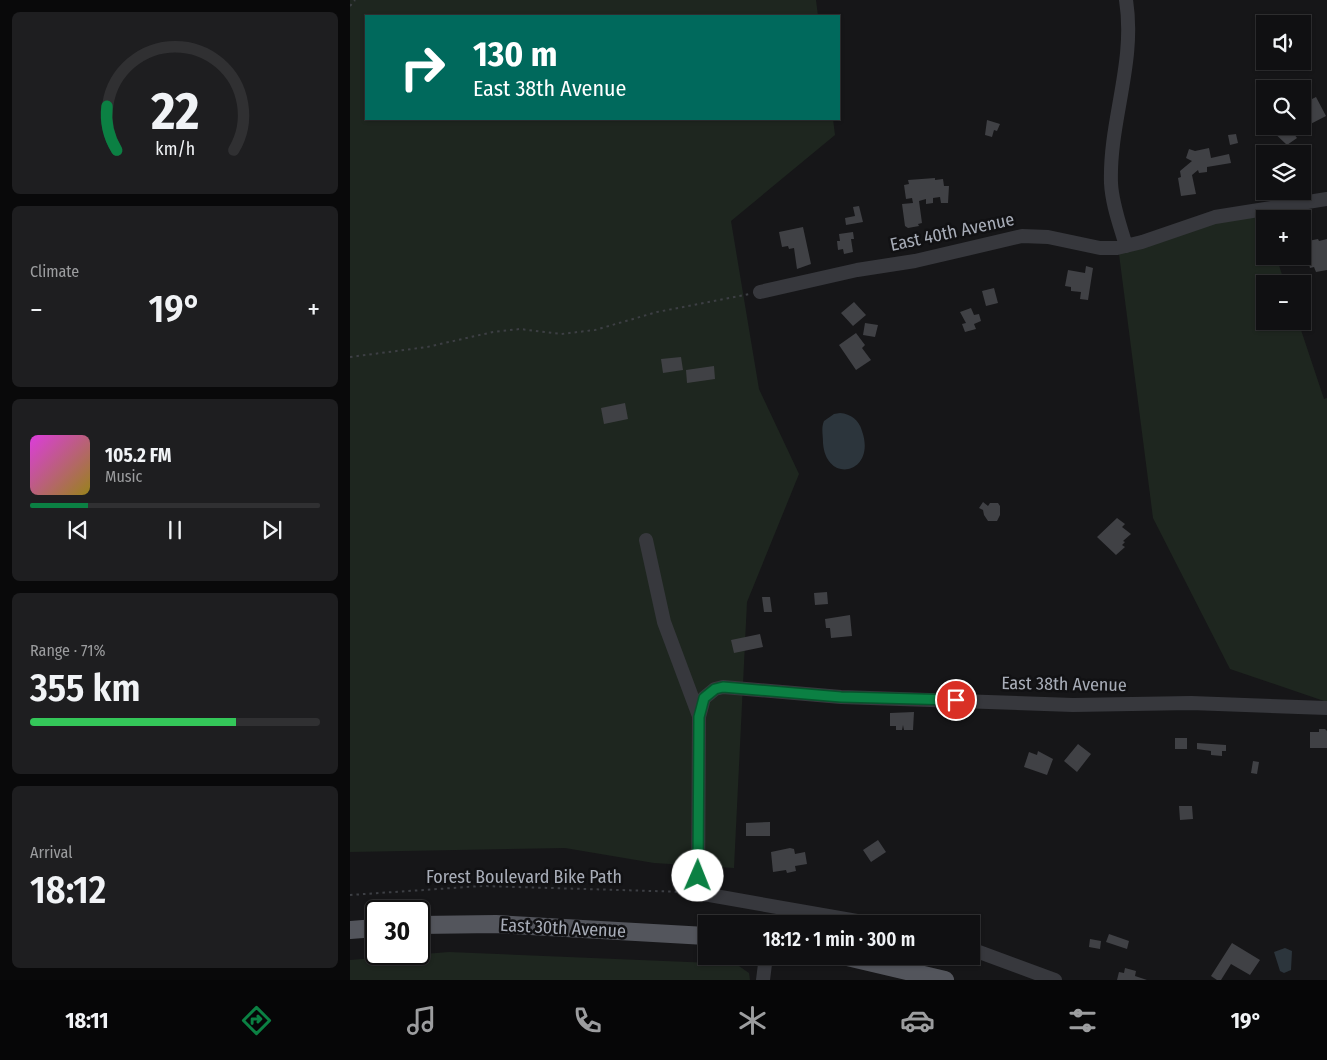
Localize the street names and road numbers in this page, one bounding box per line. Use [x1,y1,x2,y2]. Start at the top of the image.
street label: East 40th Avenue [888,208,1016,256]
street label: East 38th Avenue [1001,672,1127,696]
street label: Forest Boulevard Bike Path [426,866,622,888]
street label: East 30th Avenue [500,914,627,942]

